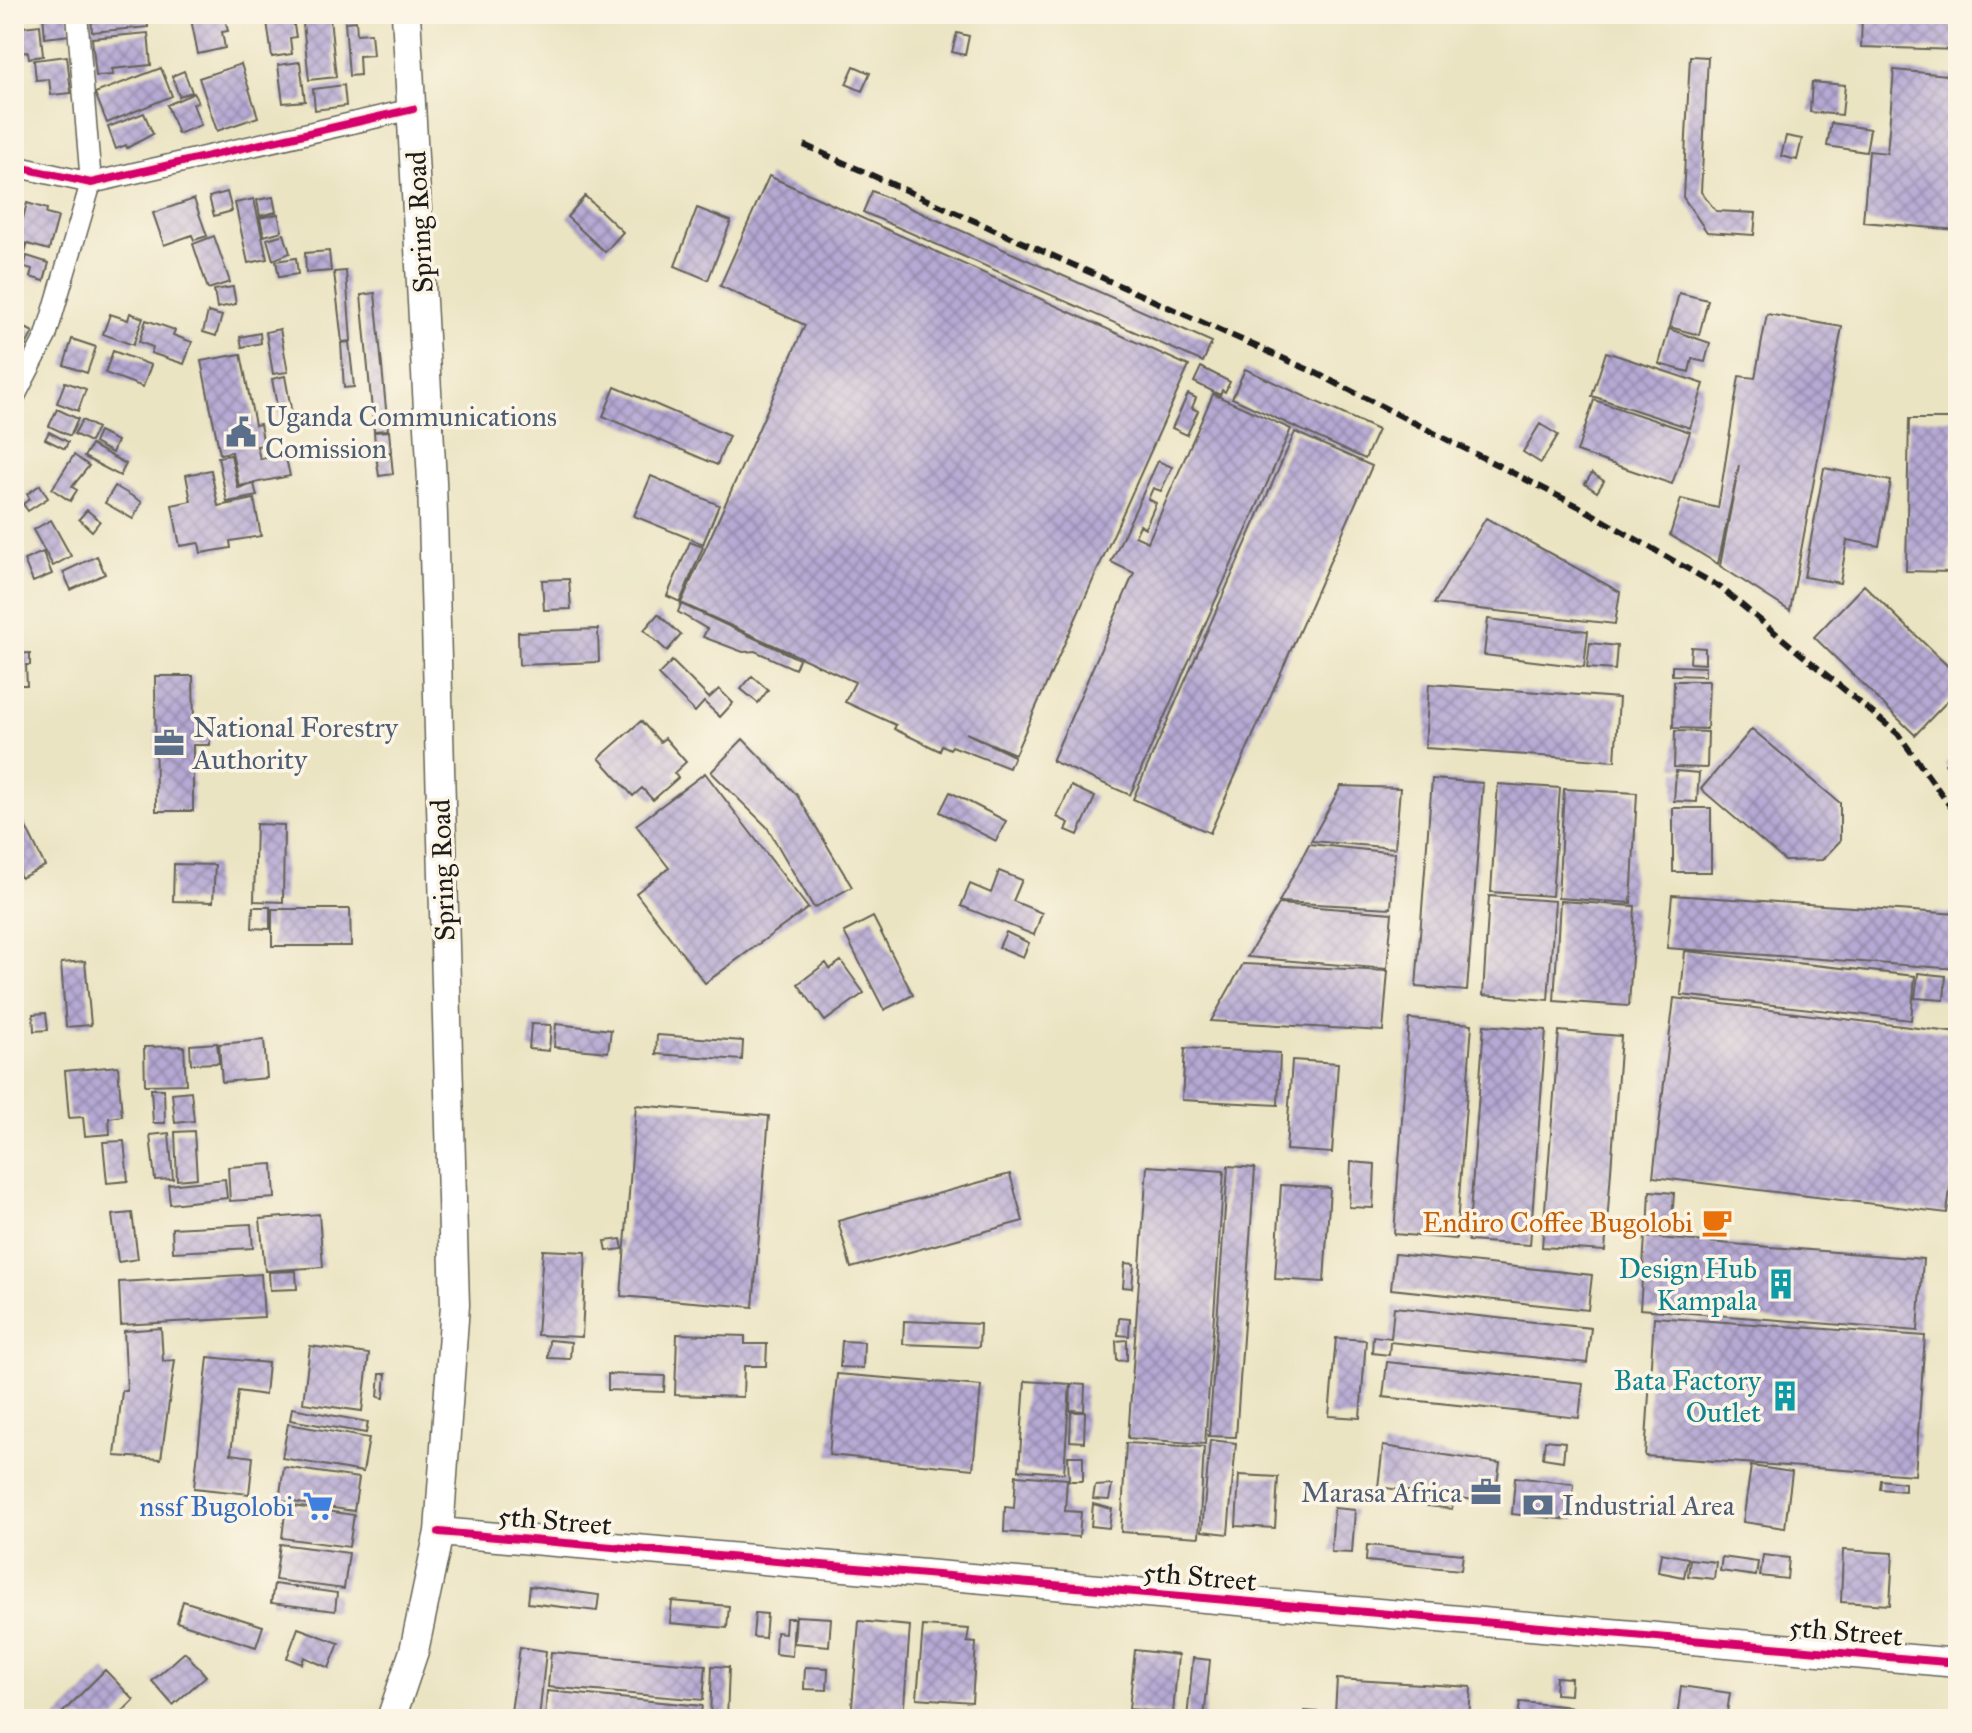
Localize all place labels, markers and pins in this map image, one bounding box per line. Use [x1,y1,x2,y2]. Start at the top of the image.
place label: Uganda Communications Comission [265,399,557,466]
public building icon: Uganda Communications Comission [224,415,258,449]
place label: National Forestry Authority [192,710,399,777]
office icon: National Forestry Authority [152,726,186,760]
place label: Endiro Coffee Bugolobi [1422,1205,1693,1240]
cafe icon: Endiro Coffee Bugolobi [1700,1205,1734,1239]
place label: Design Hub Kampala [1619,1251,1757,1318]
building icon: Design Hub Kampala [1764,1267,1798,1301]
place label: Bata Factory Outlet [1614,1363,1762,1430]
building icon: Bata Factory Outlet [1768,1379,1802,1413]
place label: Marasa Africa [1301,1475,1462,1510]
office icon: Marasa Africa [1469,1475,1503,1509]
bank icon: Industrial Area [1521,1488,1555,1522]
place label: Industrial Area [1562,1488,1735,1523]
place label: nssf Bugolobi [139,1489,294,1524]
supermarket icon: nssf Bugolobi [301,1489,335,1523]

